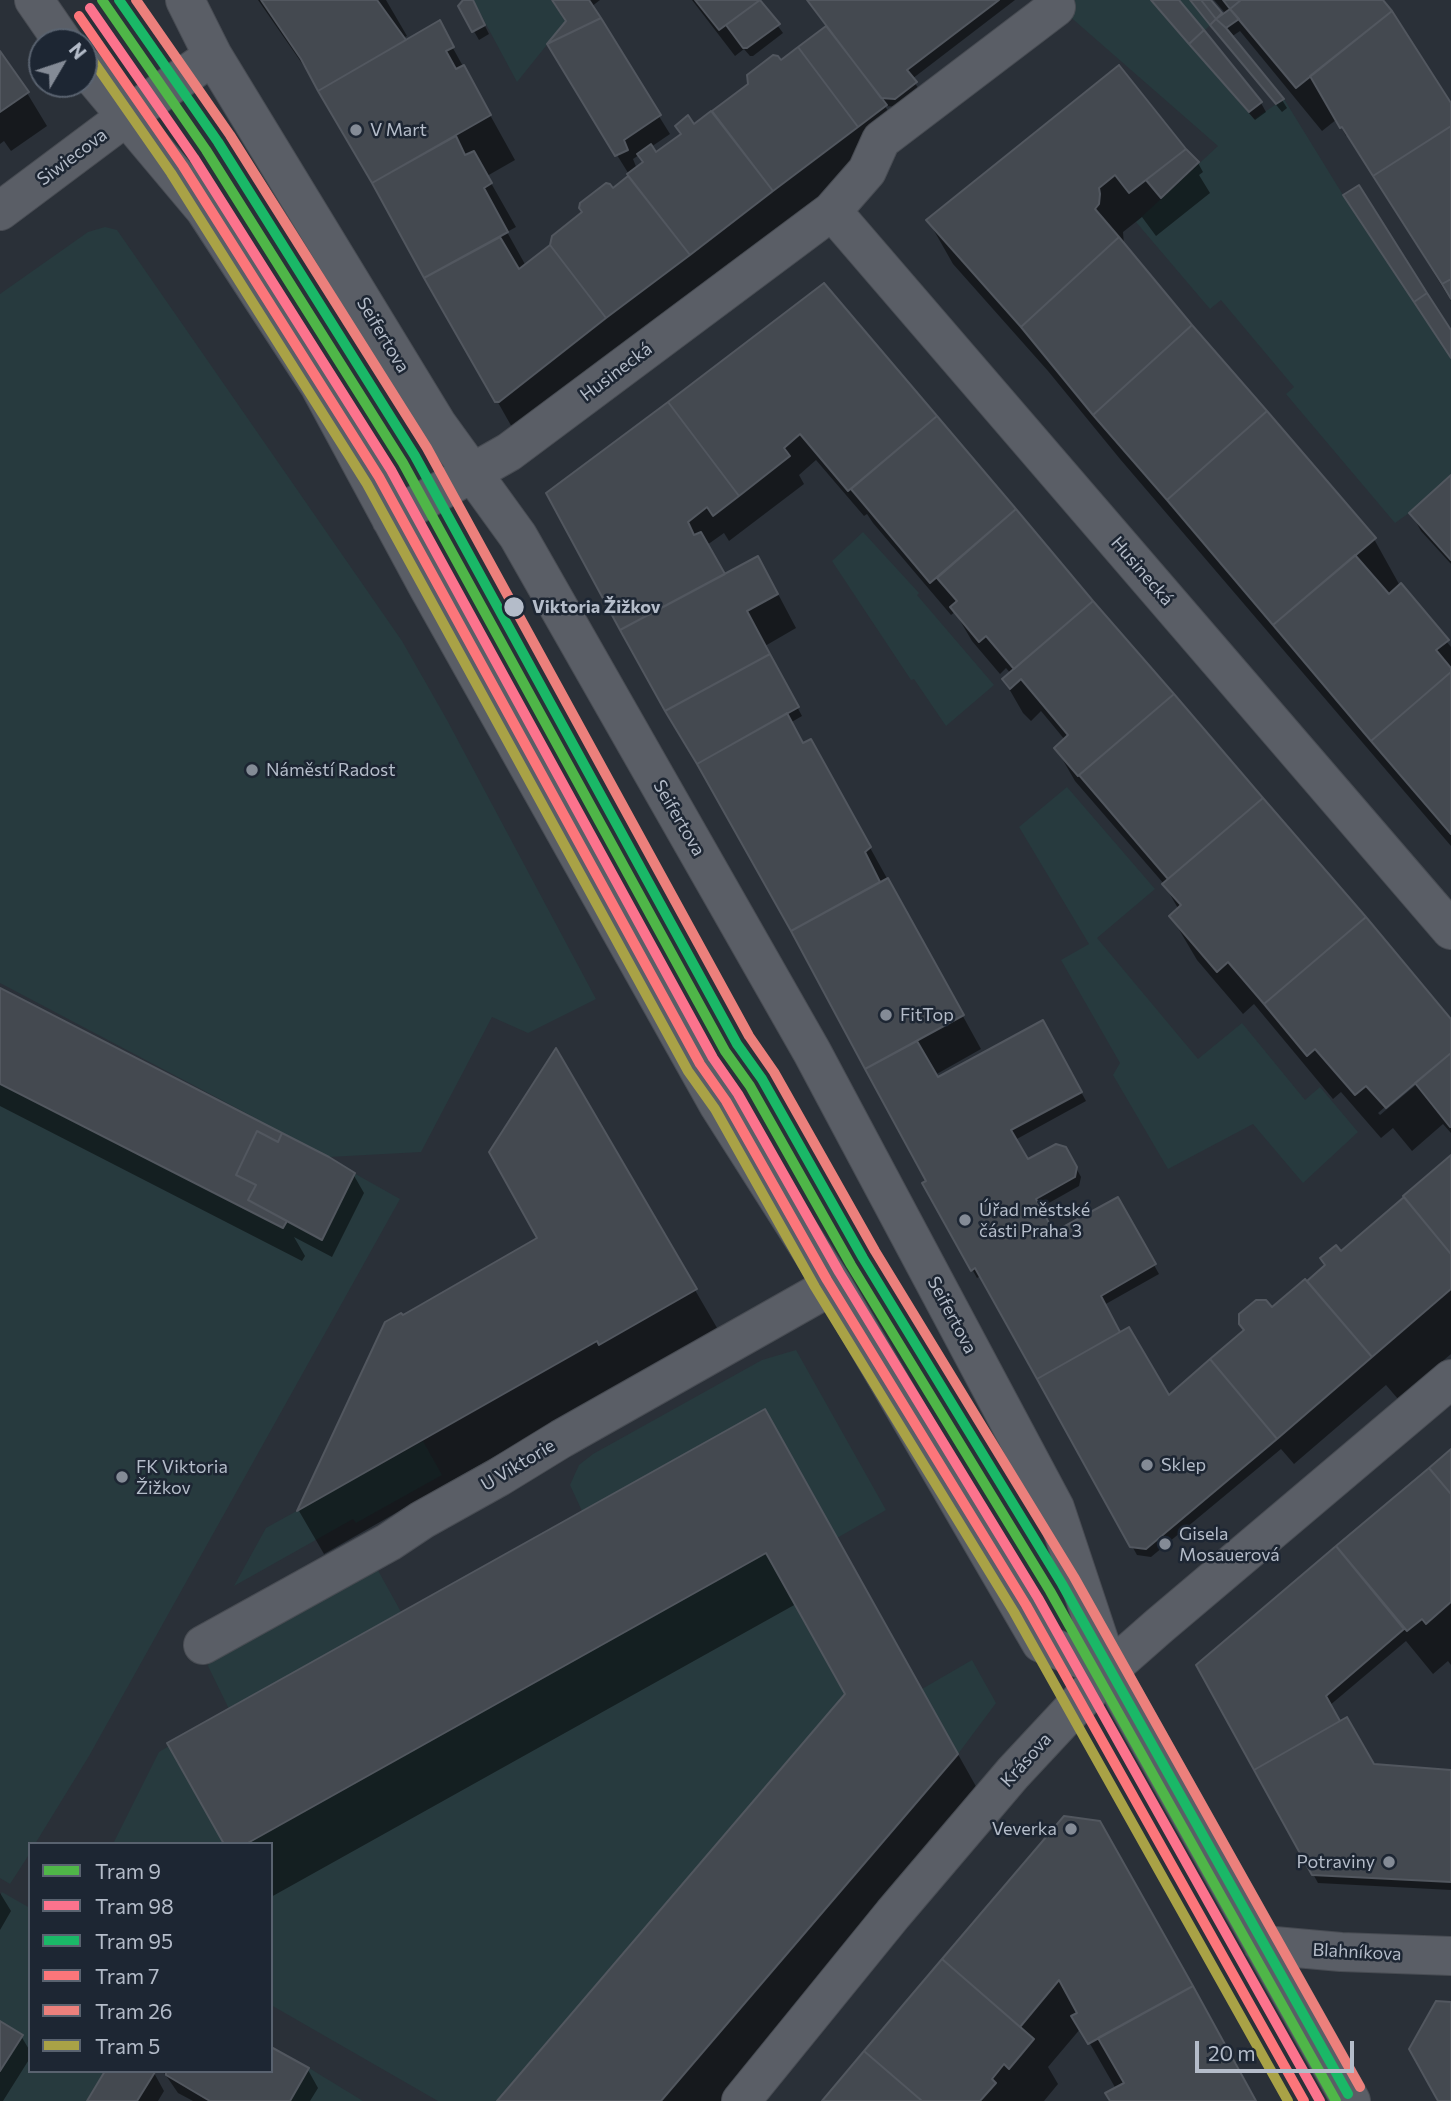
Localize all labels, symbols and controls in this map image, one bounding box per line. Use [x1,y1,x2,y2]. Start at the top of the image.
north arrow [28,28,98,98]
text: N [65,38,92,64]
place label: V Mart [370,119,427,141]
marker: V Mart [348,122,364,138]
street label: Siwiecova [33,124,111,190]
street label: Seifertova [352,293,414,377]
street label: Husinecká [576,338,656,406]
street label: Husinecká [1106,532,1178,610]
marker: Viktoria Žižkov [502,595,526,619]
place label: Viktoria Žižkov [532,596,660,618]
place label: Náměstí Radost [266,759,396,781]
marker: Náměstí Radost [244,762,260,778]
street label: Seifertova [649,776,709,860]
place label: FitTop [900,1004,954,1026]
marker: FitTop [878,1007,894,1023]
place label: Úřad městské části Praha 3 [979,1199,1090,1242]
marker: Úřad městské části Praha 3 [957,1212,973,1228]
street label: Seifertova [923,1273,981,1357]
street label: U Viktorie [477,1434,559,1496]
place label: Sklep [1161,1454,1206,1476]
place label: FK Viktoria Žižkov [136,1456,228,1498]
marker: Sklep [1139,1457,1155,1473]
marker: FK Viktoria Žižkov [114,1469,130,1485]
place label: Gisela Mosauerová [1179,1523,1280,1566]
marker: Gisela Mosauerová [1157,1536,1173,1552]
street label: Krásova [996,1728,1056,1792]
place label: Veverka [992,1818,1057,1840]
marker: Veverka [1063,1821,1079,1837]
legend [28,1842,273,2073]
place label: Potraviny [1297,1851,1375,1873]
marker: Potraviny [1381,1854,1397,1870]
text: Tram 9 [95,1858,161,1883]
text: Tram 98 [95,1893,174,1918]
text: Tram 95 [95,1928,173,1953]
street label: Blahníkova [1312,1939,1402,1965]
text: Tram 7 [95,1963,159,1988]
text: Tram 26 [95,1998,173,2023]
scale bar [1199,2028,1358,2072]
text: Tram 5 [95,2033,160,2058]
text: 20 m [1208,2040,1256,2065]

